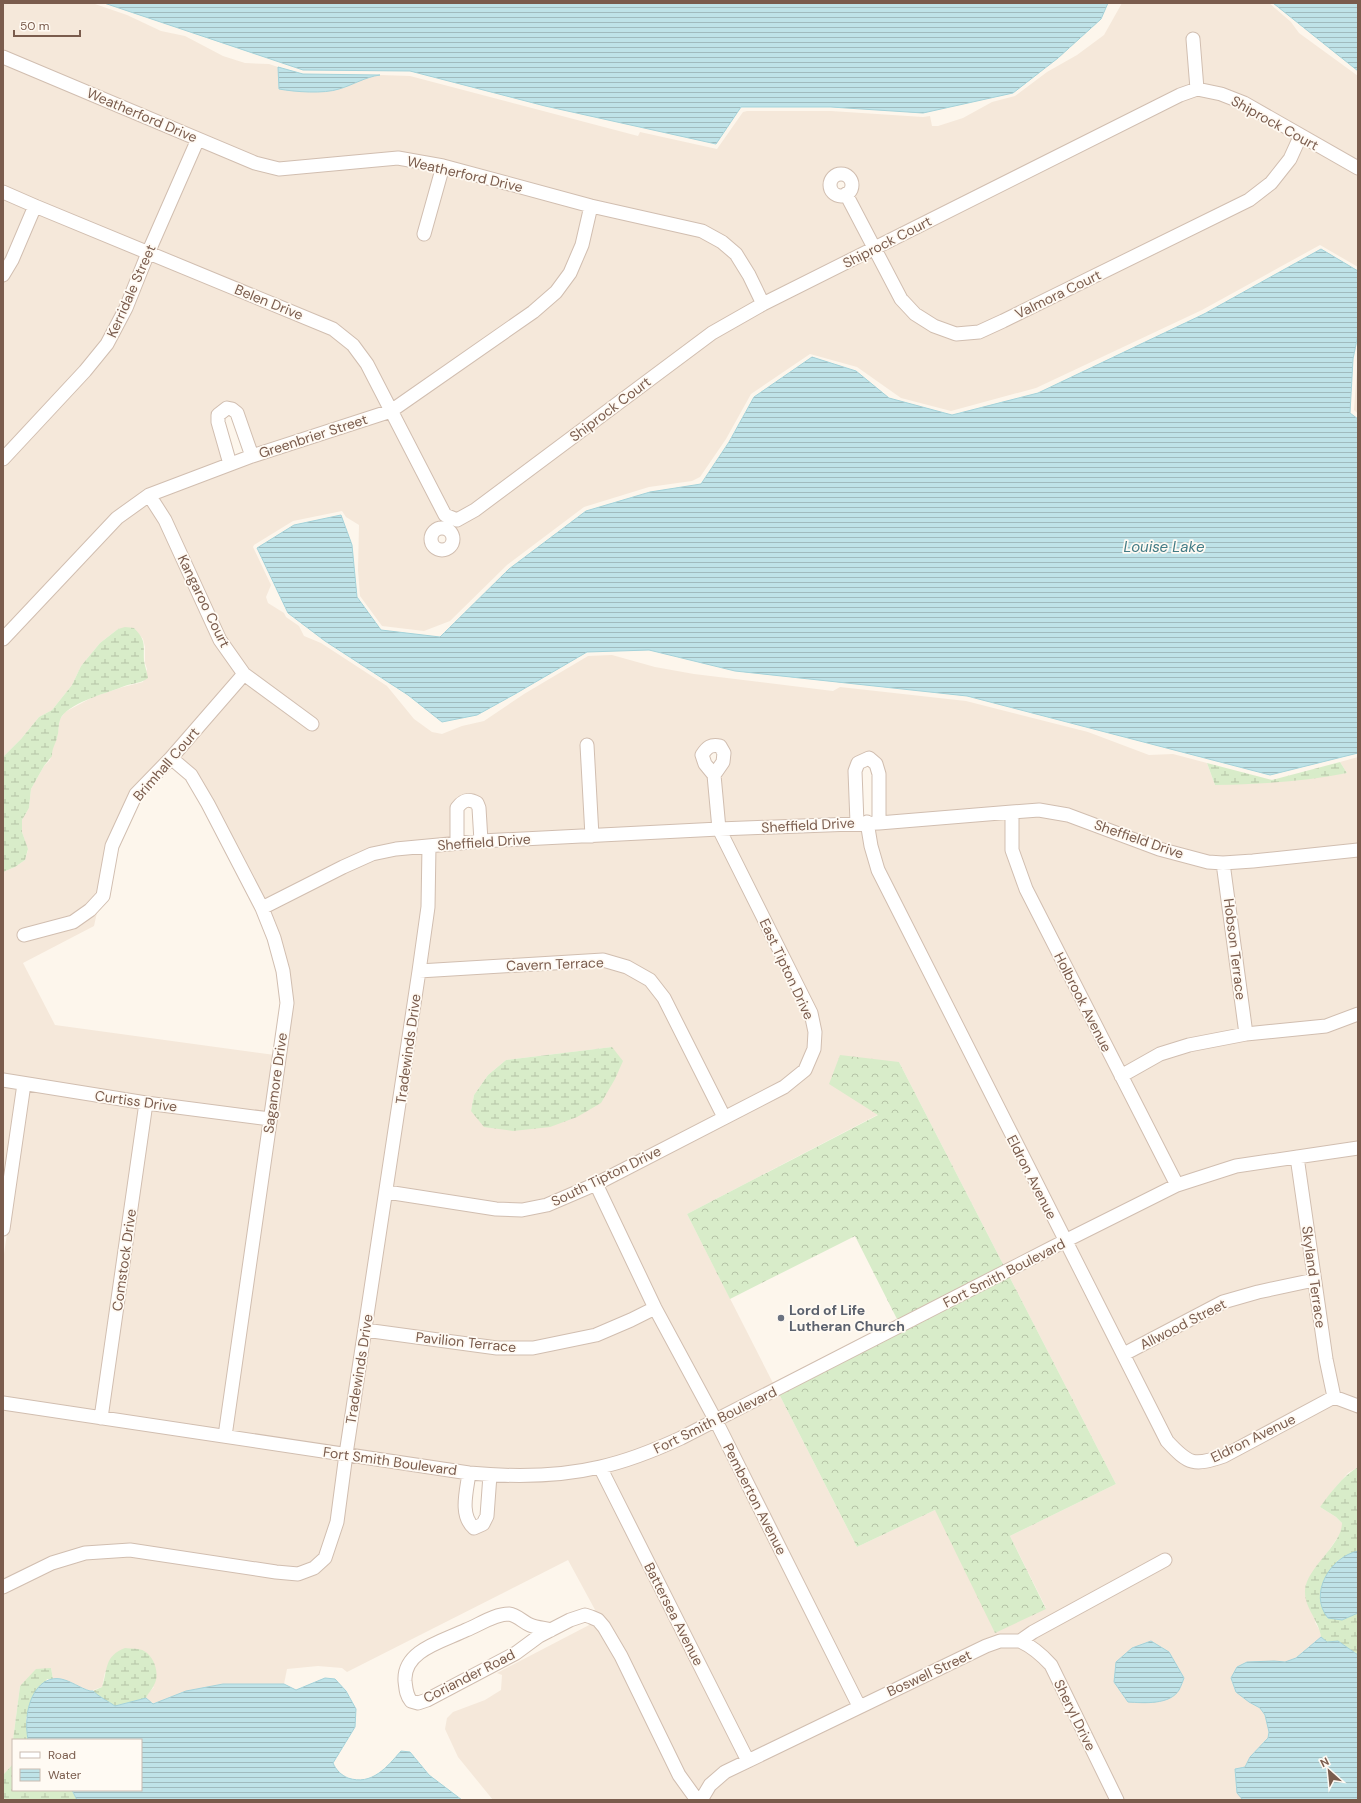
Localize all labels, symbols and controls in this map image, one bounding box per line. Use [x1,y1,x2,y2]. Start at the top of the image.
scale bar [14,12,80,38]
text: 50 m [20,18,49,34]
street label: Weatherford Drive [84,84,200,146]
street label: Shiprock Court [1228,92,1322,154]
street label: Weatherford Drive [405,152,525,196]
street label: Shiprock Court [840,212,934,272]
street label: Kerridale Street [102,242,160,340]
street label: Valmora Court [1012,265,1104,323]
street label: Belen Drive [232,280,306,324]
street label: Shiprock Court [566,373,654,445]
street label: Greenbrier Street [256,410,370,462]
water label: Louise Lake [1124,537,1205,557]
street label: Kangaroo Court [174,552,234,650]
street label: Brimhall Court [129,723,203,805]
street label: Sheffield Drive [761,814,855,836]
street label: Sheffield Drive [1092,815,1186,863]
street label: Sheffield Drive [437,830,531,854]
street label: Hobson Terrace [1220,897,1250,1001]
street label: East Tipton Drive [756,915,818,1023]
street label: Holbrook Avenue [1050,949,1116,1055]
street label: Cavern Terrace [506,953,604,975]
street label: Tradewinds Drive [391,993,425,1105]
street label: Sagamore Drive [259,1031,291,1135]
street label: Curtiss Drive [94,1086,178,1116]
street label: Eldron Avenue [1003,1132,1061,1222]
street label: South Tipton Drive [548,1142,664,1210]
street label: Comstock Drive [108,1208,140,1312]
street label: Skyland Terrace [1298,1225,1330,1329]
street label: Fort Smith Boulevard [940,1234,1068,1312]
street label: Allwood Street [1137,1294,1229,1354]
place label: Lord of Life Lutheran Church [789,1301,905,1335]
street label: Tradewinds Drive [341,1313,377,1425]
marker: Lord of Life Lutheran Church [776,1313,786,1323]
street label: Pavilion Terrace [415,1328,517,1356]
street label: Fort Smith Boulevard [650,1382,780,1458]
street label: Eldron Avenue [1208,1410,1298,1466]
street label: Pemberton Avenue [719,1440,791,1558]
street label: Fort Smith Boulevard [322,1443,458,1479]
street label: Battersea Avenue [640,1559,708,1669]
street label: Coriander Road [420,1645,518,1707]
street label: Boswell Street [884,1646,974,1700]
street label: Sheryl Drive [1050,1676,1100,1754]
legend [12,1739,142,1791]
text: Road [48,1747,76,1763]
north arrow [1309,1751,1349,1791]
text: N [1318,1754,1331,1770]
text: Water [48,1767,82,1783]

